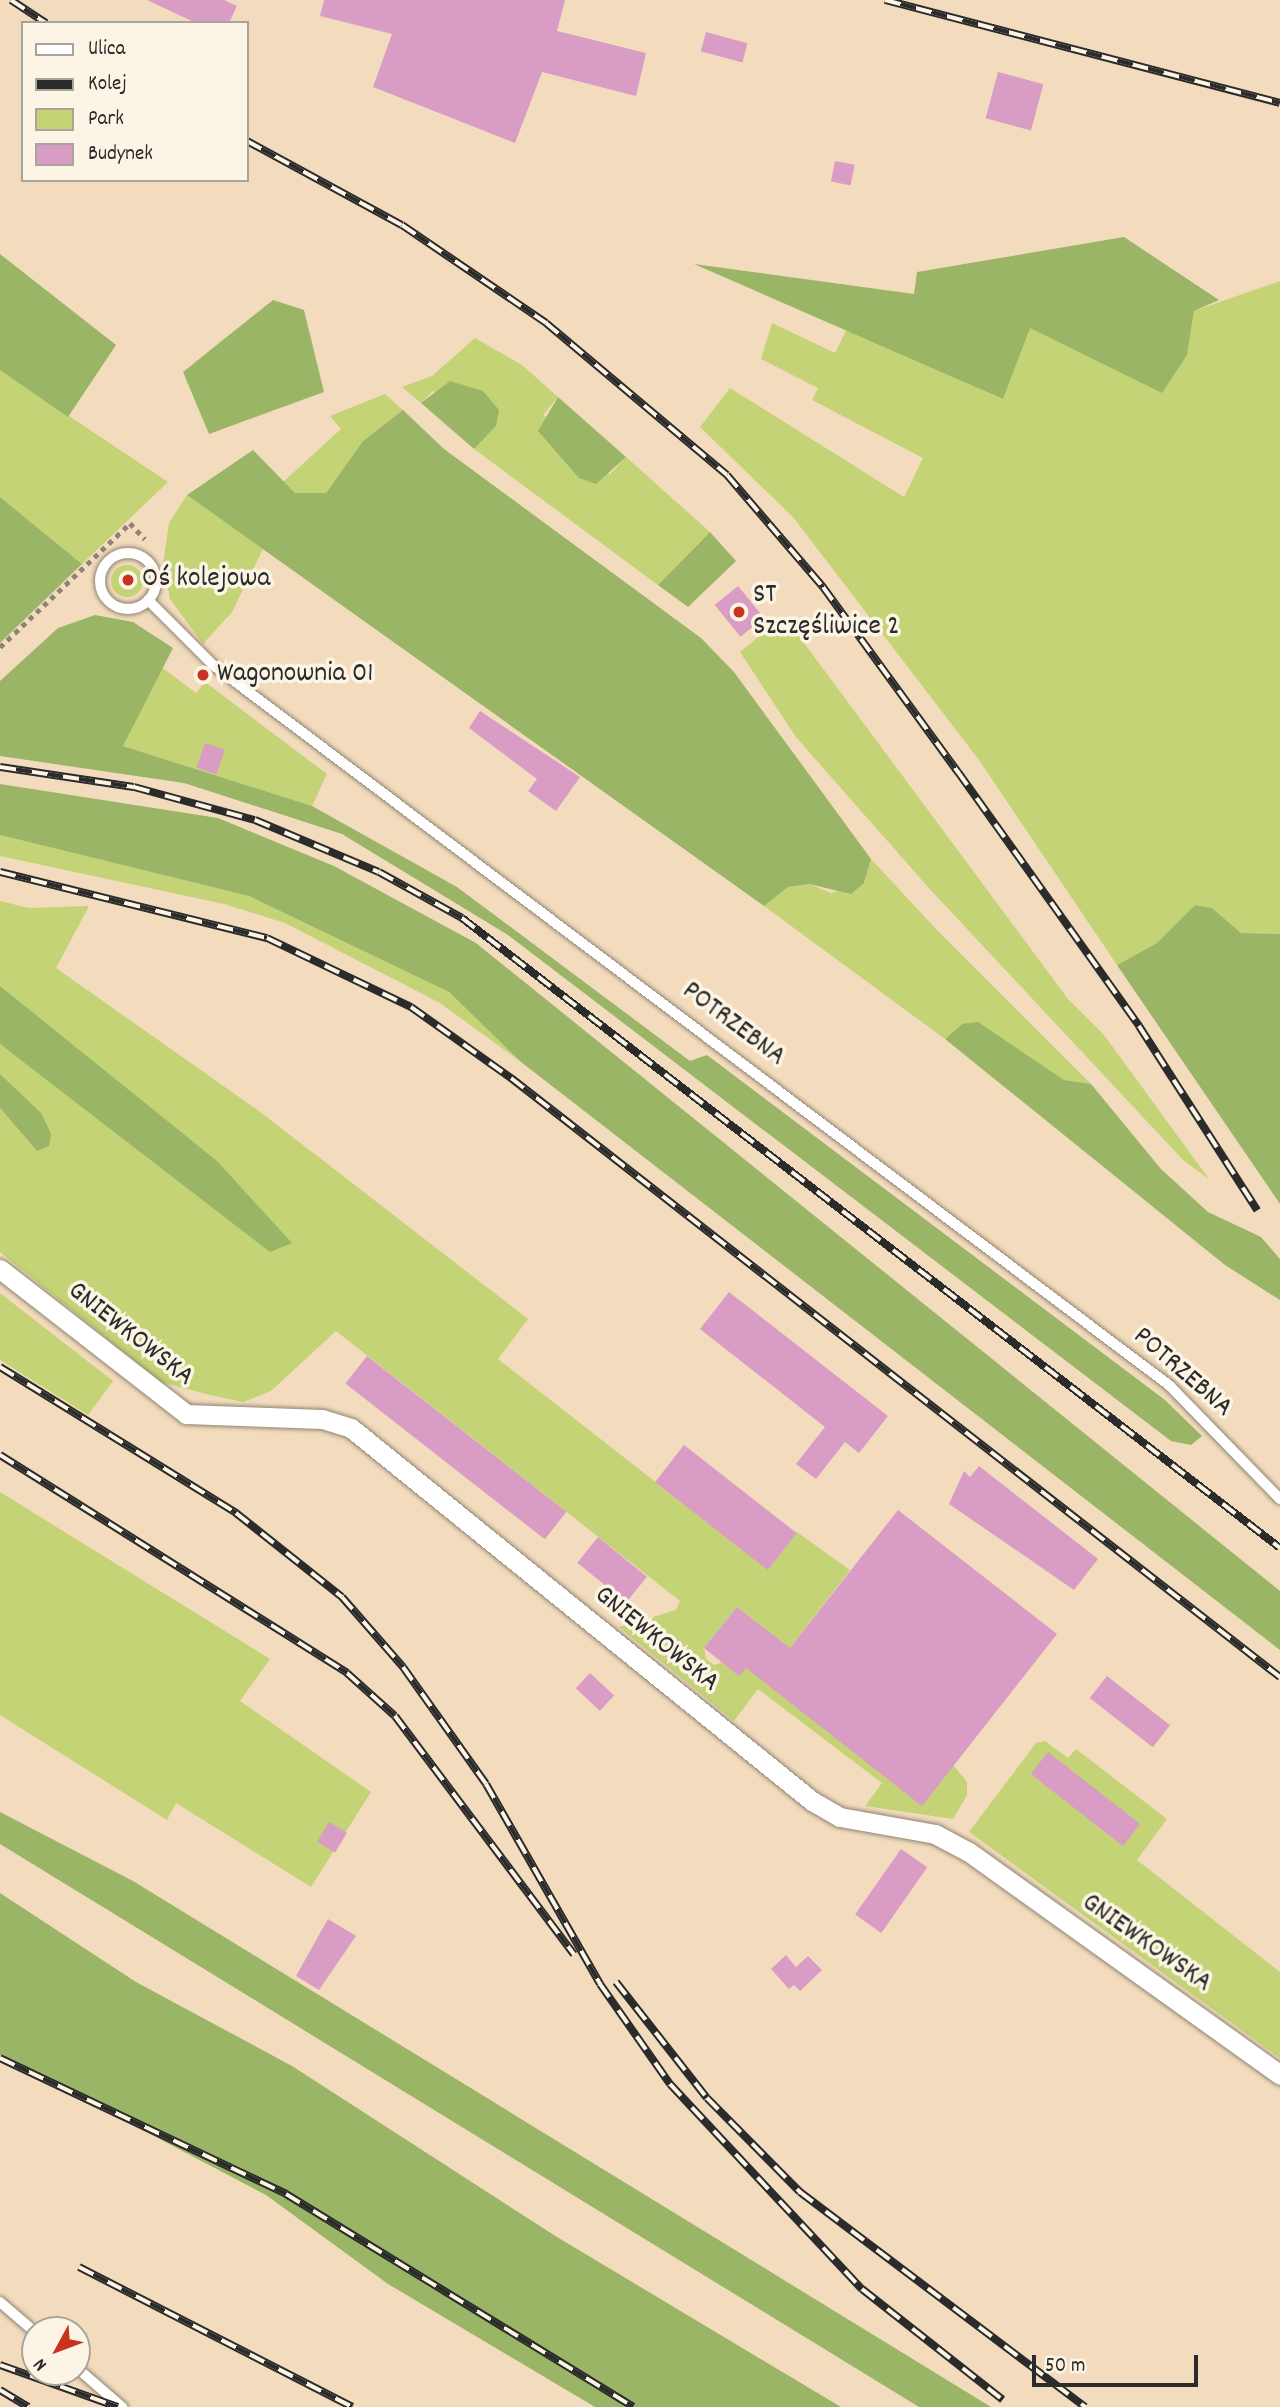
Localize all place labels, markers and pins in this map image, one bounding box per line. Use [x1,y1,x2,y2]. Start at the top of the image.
place label: Oś kolejowa [142,563,270,597]
marker: Oś kolejowa [120,572,136,588]
place label: ST Szczęśliwice 2 [753,579,899,645]
marker: ST Szczęśliwice 2 [731,604,747,620]
place label: Wagonownia 01 [217,658,373,692]
marker: Wagonownia 01 [195,667,211,683]

